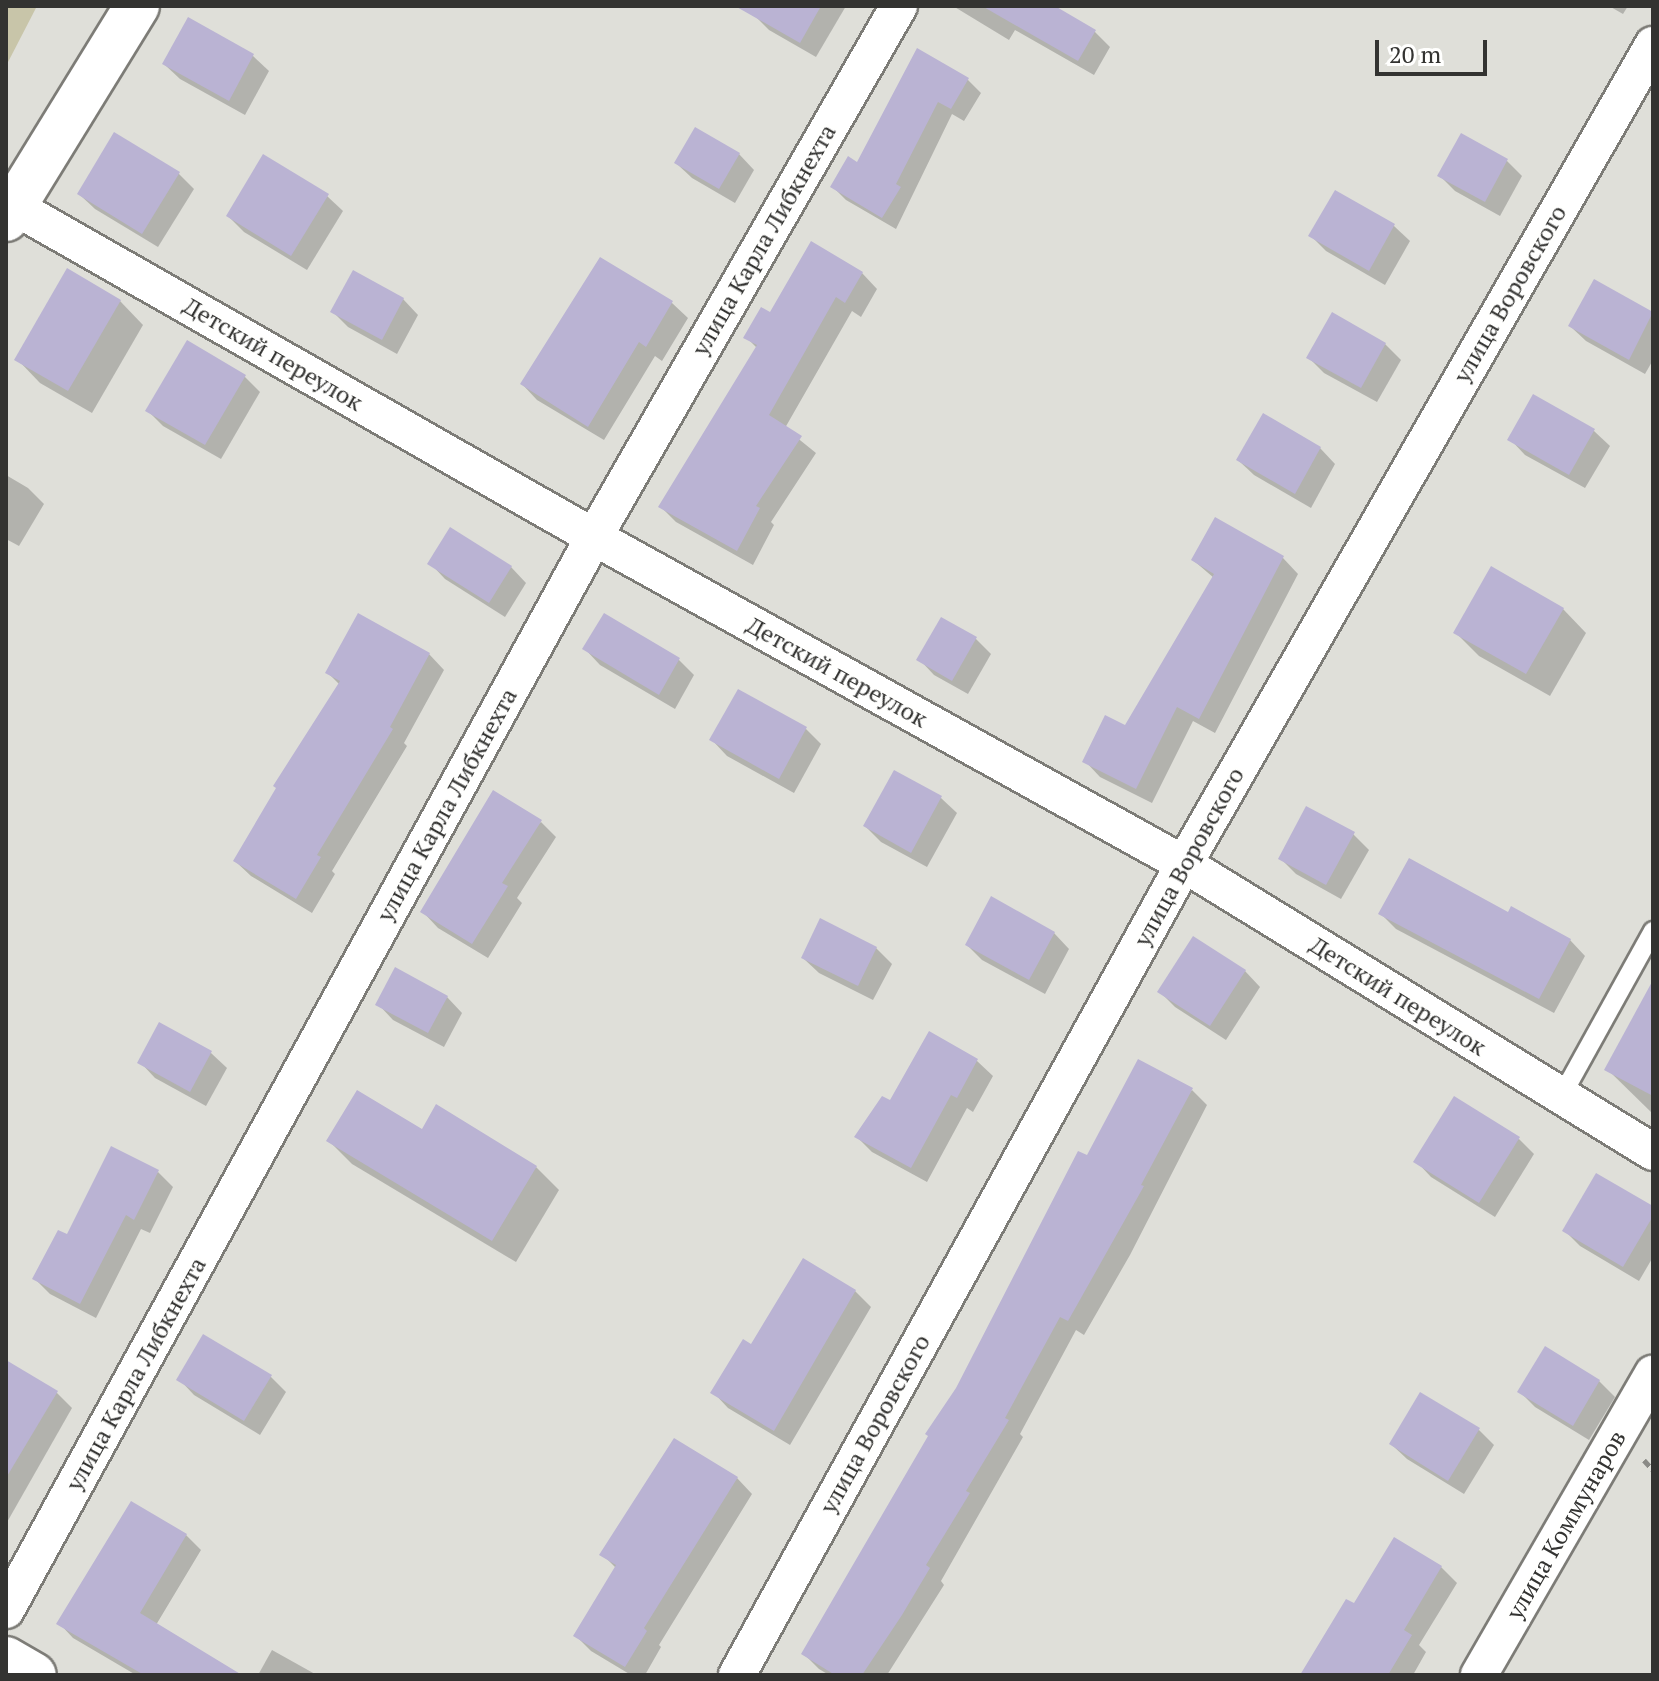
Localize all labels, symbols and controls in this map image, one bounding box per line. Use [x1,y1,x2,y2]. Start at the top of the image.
scale bar [1379,24,1491,74]
text: 20 m [1389,38,1441,70]
street label: улица Карла Либкнехта [686,119,842,361]
street label: улица Воровского [1447,200,1573,388]
street label: Детский переулок [178,291,368,417]
street label: Детский переулок [742,610,932,734]
street label: улица Карла Либкнехта [371,683,523,927]
street label: улица Воровского [1128,762,1250,952]
street label: Детский переулок [1305,930,1491,1062]
street label: улица Карла Либкнехта [60,1252,212,1496]
street label: улица Воровского [814,1329,936,1519]
street label: улица Коммунаров [1500,1425,1632,1625]

